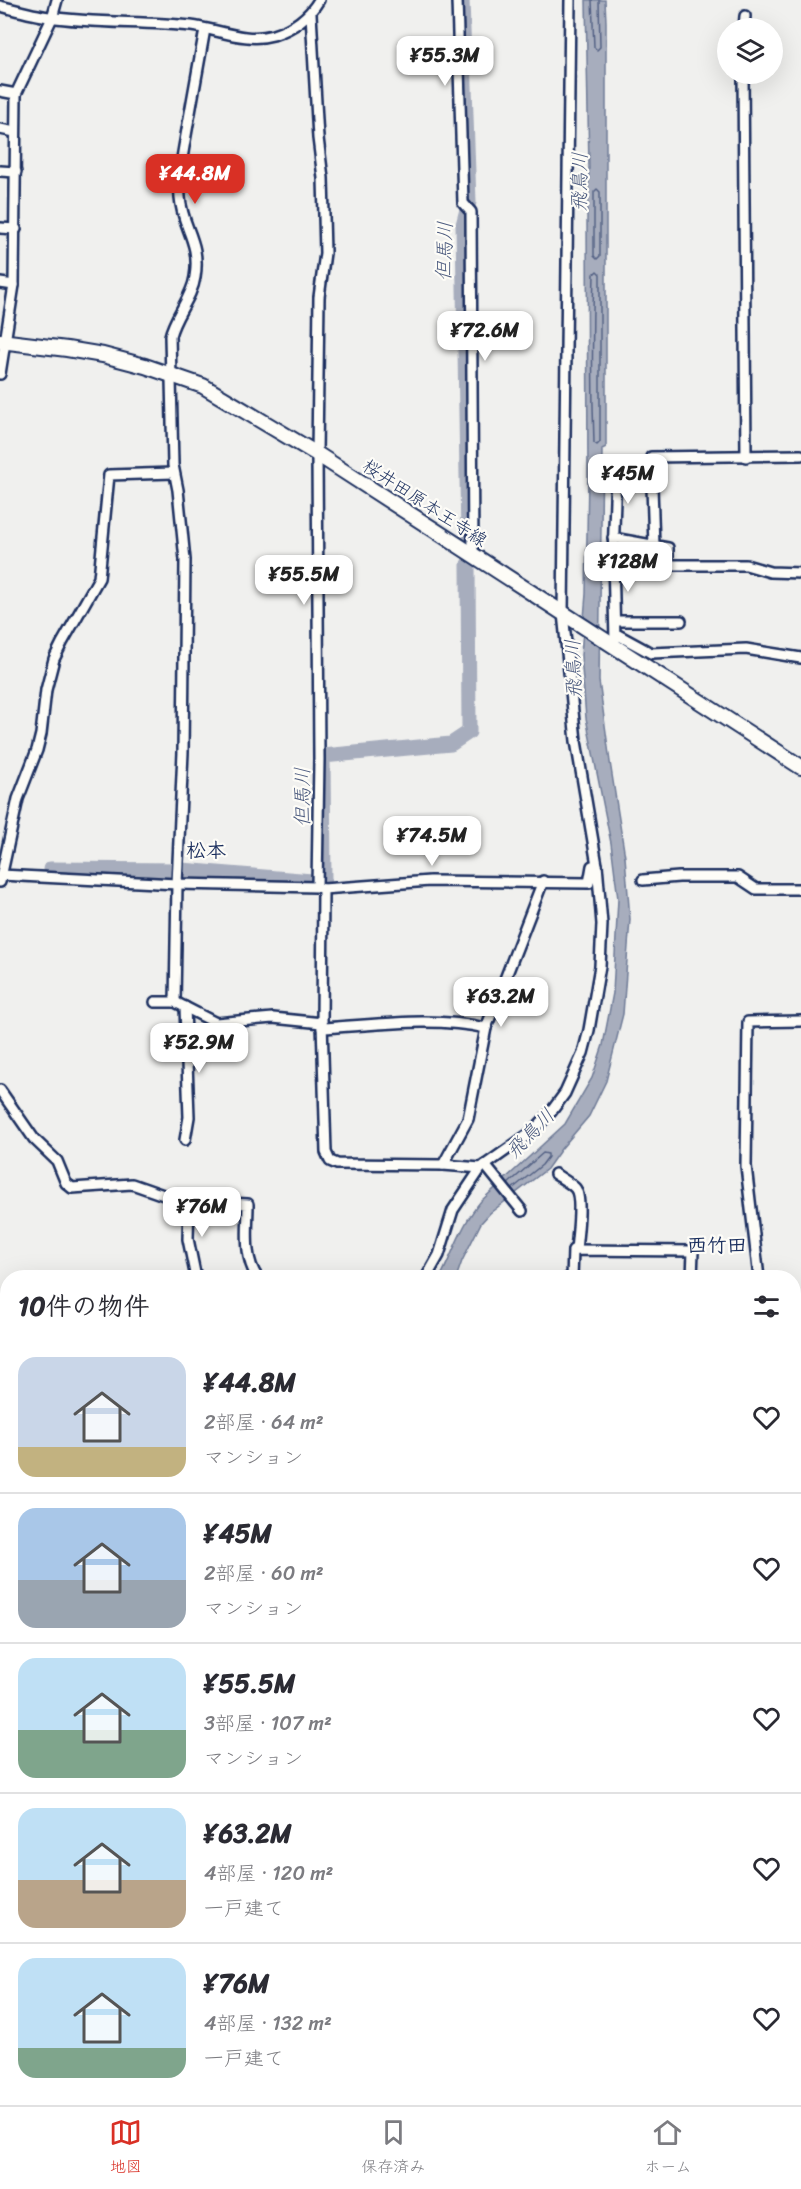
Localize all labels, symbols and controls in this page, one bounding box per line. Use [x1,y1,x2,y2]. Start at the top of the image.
map controls [717,18,783,84]
button: layers [717,18,783,84]
pin: ¥55.3M [396,36,494,87]
text: ¥55.3M [411,38,479,73]
water label: 飛鳥川 [561,152,598,212]
pin: ¥44.8M [146,154,244,205]
text: ¥44.8M [160,156,230,191]
water label: 但馬川 [426,220,463,282]
pin: ¥72.6M [436,311,534,362]
text: ¥72.6M [451,313,519,348]
street label: 桜井田原本王寺線 [356,450,494,556]
pin: ¥45M [592,454,664,505]
text: ¥45M [602,456,654,491]
pin: ¥128M [586,542,670,593]
text: ¥128M [598,544,658,579]
pin: ¥55.5M [255,555,353,606]
text: ¥55.5M [269,557,339,592]
water label: 飛鳥川 [555,638,592,700]
water label: 但馬川 [285,767,320,827]
pin: ¥74.5M [383,816,481,867]
text: ¥74.5M [397,818,467,853]
district label: 松本 [186,833,226,868]
pin: ¥63.2M [452,977,550,1028]
text: ¥63.2M [467,979,535,1014]
pin: ¥52.9M [150,1023,248,1074]
text: ¥52.9M [164,1025,234,1060]
water label: 飛鳥川 [497,1100,564,1167]
pin: ¥76M [166,1187,238,1238]
text: ¥76M [177,1189,227,1224]
district label: 西竹田 [687,1228,747,1263]
text: 10件の物件 [18,1283,150,1329]
icon: filters [750,1290,783,1323]
text: ¥44.8M [204,1359,296,1405]
icon: home [66,1381,138,1453]
icon: heart [750,1401,783,1434]
text: 2部屋 · 64 m² [204,1405,324,1440]
text: マンション [204,1440,303,1475]
text: ¥45M [204,1510,272,1556]
icon: home [66,1532,138,1604]
icon: heart [750,1552,783,1585]
text: 2部屋 · 60 m² [204,1556,324,1591]
text: マンション [204,1591,303,1626]
text: ¥55.5M [204,1660,295,1706]
icon: home [66,1682,138,1754]
icon: heart [750,1702,783,1735]
text: 3部屋 · 107 m² [204,1706,332,1741]
text: マンション [204,1741,303,1776]
text: ¥63.2M [204,1810,292,1856]
icon: home [66,1832,138,1904]
icon: heart [750,1852,783,1885]
text: 4部屋 · 120 m² [204,1856,333,1891]
text: 一戸建て [204,1891,284,1926]
text: ¥76M [204,1960,269,2006]
icon: home [66,1982,138,2054]
icon: heart [750,2002,783,2035]
text: 4部屋 · 132 m² [204,2006,332,2041]
text: 一戸建て [204,2041,284,2076]
tab: 地図 [109,2116,142,2181]
tab: 保存済み [361,2116,425,2181]
tab: ホーム [644,2116,692,2181]

